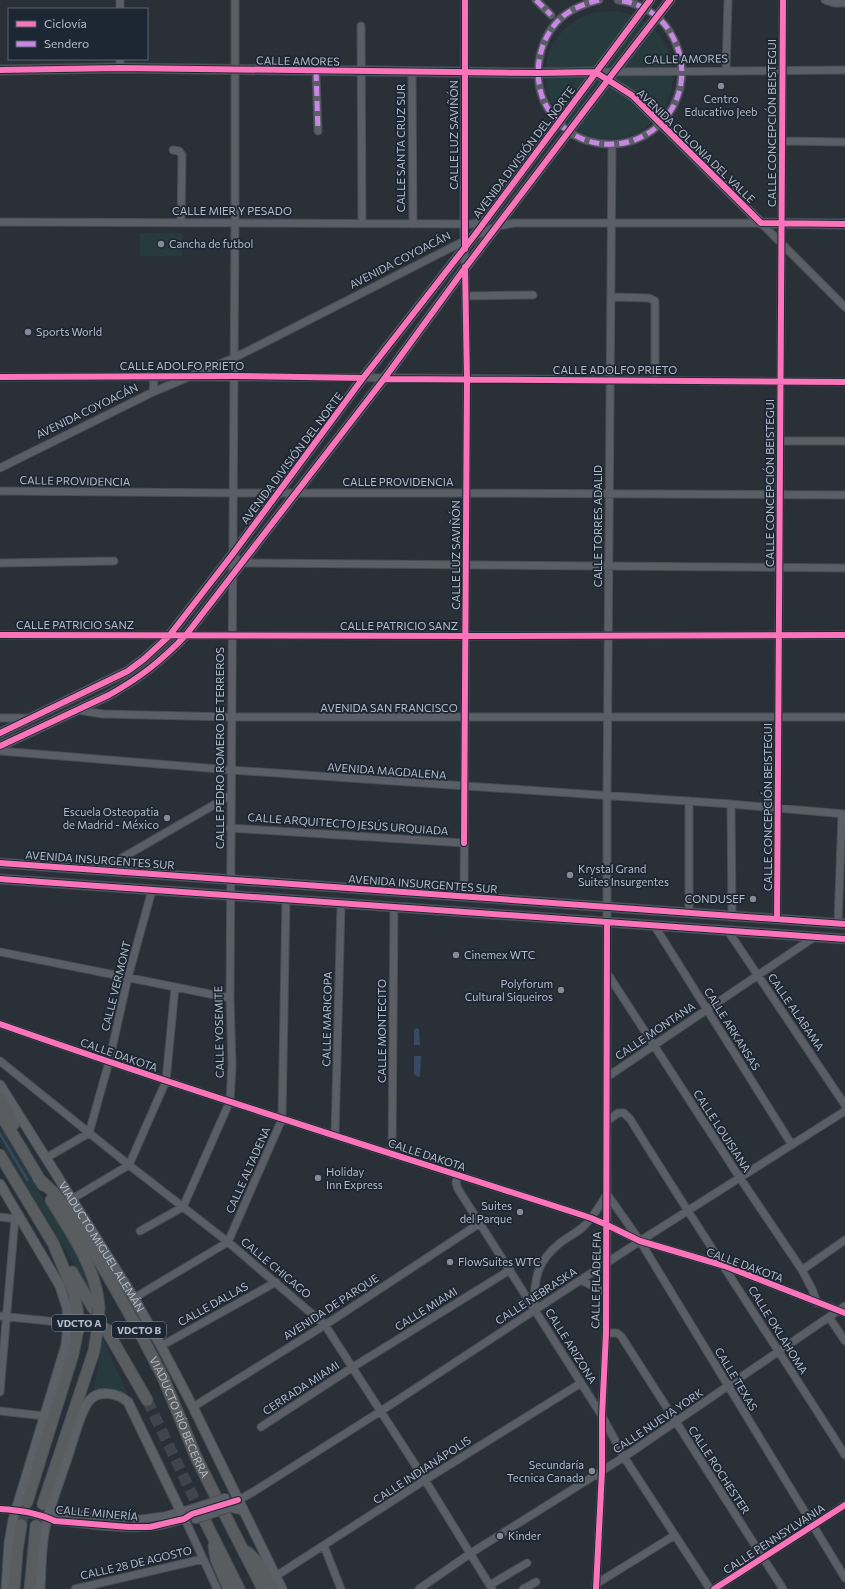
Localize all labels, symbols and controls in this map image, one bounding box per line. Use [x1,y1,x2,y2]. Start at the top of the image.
legend [8,8,148,60]
text: Ciclovía [44,16,87,30]
text: Sendero [44,36,89,50]
street label: CALLE CONCEPCIÓN BEISTEGUI [764,39,778,207]
street label: CALLE AMORES [644,51,728,66]
street label: CALLE AMORES [256,53,340,68]
street label: CALLE LUZ SAVIÑÓN [446,80,460,190]
marker: Centro Educativo Jeeb [716,81,726,91]
street label: CALLE SANTA CRUZ SUR [394,83,407,212]
street label: AVENIDA DIVISIÓN DEL NORTE [469,83,577,220]
street label: AVENIDA COLONIA DEL VALLE [635,86,758,205]
place label: Centro Educativo Jeeb [685,92,758,119]
street label: CALLE MIER Y PESADO [172,204,292,217]
street label: AVENIDA COYOACÁN [347,227,453,291]
place label: Cancha de futbol [169,237,253,250]
marker: Cancha de futbol [156,239,166,249]
place label: Sports World [36,325,102,338]
marker: Sports World [23,327,33,337]
street label: CALLE ADOLFO PRIETO [120,359,244,372]
street label: CALLE ADOLFO PRIETO [553,363,677,376]
street label: AVENIDA COYOACÁN [33,379,140,441]
street label: AVENIDA DIVISIÓN DEL NORTE [237,389,345,526]
street label: CALLE CONCEPCIÓN BEISTEGUI [762,399,776,567]
street label: CALLE TORRES ADALID [591,465,604,587]
street label: CALLE PROVIDENCIA [19,473,131,488]
street label: CALLE PROVIDENCIA [343,475,454,488]
street label: CALLE LUZ SAVIÑÓN [448,500,462,610]
street label: CALLE PATRICIO SANZ [16,618,134,631]
street label: CALLE PATRICIO SANZ [340,619,458,632]
street label: CALLE PEDRO ROMERO DE TERREROS [213,647,226,849]
street label: AVENIDA SAN FRANCISCO [320,701,458,714]
street label: CALLE CONCEPCIÓN BEISTEGUI [760,723,774,891]
street label: AVENIDA MAGDALENA [327,760,448,781]
place label: Escuela Osteopatia de Madrid - México [63,805,159,831]
street label: CALLE ARQUITECTO JESÚS URQUIADA [247,809,449,838]
marker: Escuela Osteopatia de Madrid - México [162,813,172,823]
street label: AVENIDA INSURGENTES SUR [25,848,176,871]
place label: Krystal Grand Suites Insurgentes [578,862,669,888]
marker: Krystal Grand Suites Insurgentes [565,870,575,880]
street label: AVENIDA INSURGENTES SUR [348,872,499,895]
place label: CONDUSEF [685,892,745,905]
marker: CONDUSEF [748,894,758,904]
street label: CALLE VERMONT [98,939,133,1032]
place label: Cinemex WTC [464,948,535,961]
marker: Cinemex WTC [451,950,461,960]
street label: CALLE MARICOPA [319,971,334,1067]
street label: CALLE ALABAMA [766,971,827,1053]
place label: Polyforum Cultural Siqueiros [465,977,553,1003]
street label: CALLE MONTECITO [375,979,388,1083]
marker: Polyforum Cultural Siqueiros [556,985,566,995]
street label: CALLE ARKANSAS [702,985,763,1072]
street label: CALLE YOSEMITE [211,986,226,1078]
street label: CALLE MONTANA [612,999,697,1062]
street label: CALLE DAKOTA [79,1035,160,1074]
street label: CALLE LOUISIANA [691,1087,754,1175]
street label: CALLE ALTADENA [223,1124,273,1215]
street label: CALLE DAKOTA [387,1136,468,1173]
place label: Holiday Inn Express [326,1165,383,1191]
marker: Holiday Inn Express [313,1173,323,1183]
street label: VIADUCTO MIGUEL ALEMÁN [56,1179,147,1314]
place label: Suites del Parque [460,1199,512,1225]
marker: Suites del Parque [515,1207,525,1217]
street label: CALLE FILADELFIA [588,1231,603,1329]
street label: CALLE CHICAGO [239,1235,314,1301]
street label: CALLE DAKOTA [705,1245,786,1285]
place label: FlowSuites WTC [458,1255,541,1268]
marker: FlowSuites WTC [445,1257,455,1267]
street label: CALLE NEBRASKA [492,1264,579,1327]
street label: AVENIDA DE PARQUE [281,1271,381,1342]
street label: CALLE DALLAS [175,1279,250,1328]
street label: CALLE OKLAHOMA [746,1283,811,1377]
street label: CALLE MIAMI [392,1284,459,1333]
street label: CALLE ARIZONA [543,1306,600,1386]
road number: VDCTO A [52,1315,106,1331]
road number: VDCTO B [112,1322,166,1338]
street label: CALLE TEXAS [712,1345,760,1413]
street label: VIADUCTO RÍO BECERRA [147,1354,212,1480]
street label: CERRADA MIAMI [260,1358,341,1417]
street label: CALLE NUEVA YORK [610,1385,706,1456]
street label: CALLE ROCHESTER [686,1423,753,1517]
street label: CALLE INDIANÁPOLIS [370,1432,473,1506]
place label: Secundaría Tecnica Canada [507,1458,584,1484]
marker: Secundaría Tecnica Canada [587,1466,597,1476]
street label: CALLE MINERÍA [55,1501,139,1523]
street label: CALLE PENNSYLVANIA [721,1501,827,1576]
place label: Kinder [508,1529,542,1542]
marker: Kinder [495,1531,505,1541]
street label: CALLE 28 DE AGOSTO [79,1543,193,1582]

